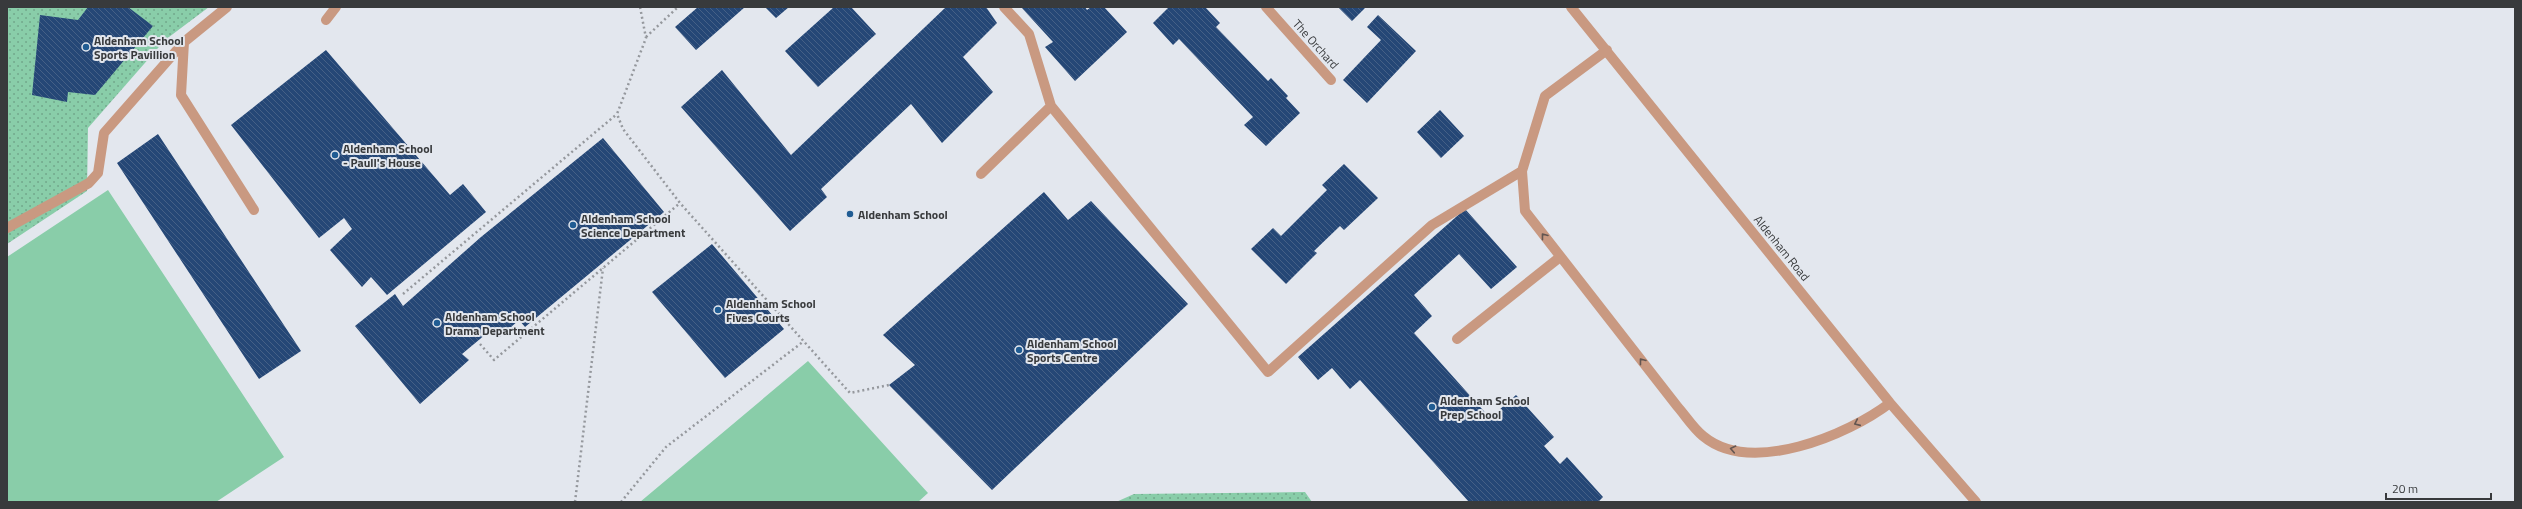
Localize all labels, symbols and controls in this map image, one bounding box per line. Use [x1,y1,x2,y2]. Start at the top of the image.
street label: The Orchard [1288,15,1344,73]
place label: Aldenham School Sports Pavillion [94,31,184,64]
marker: Aldenham School Sports Pavillion [81,42,91,52]
place label: Aldenham School - Paull's House [343,139,433,172]
marker: Aldenham School - Paull's House [330,150,340,160]
place label: Aldenham School [858,205,948,224]
place label: Aldenham School Science Department [581,209,686,242]
marker: Aldenham School [845,209,855,219]
street label: Aldenham Road [1749,211,1815,285]
marker: Aldenham School Science Department [568,220,578,230]
one-way arrow [1542,234,1549,241]
place label: Aldenham School Fives Courts [726,294,816,327]
marker: Aldenham School Fives Courts [713,305,723,315]
place label: Aldenham School Drama Department [445,307,545,340]
marker: Aldenham School Drama Department [432,318,442,328]
place label: Aldenham School Sports Centre [1027,334,1117,367]
marker: Aldenham School Sports Centre [1014,345,1024,355]
one-way arrow [1640,358,1647,365]
place label: Aldenham School Prep School [1440,391,1530,424]
marker: Aldenham School Prep School [1427,402,1437,412]
one-way arrow [1854,418,1862,426]
one-way arrow [1730,445,1736,453]
scale bar [2386,475,2491,501]
text: 20 m [2392,479,2418,498]

